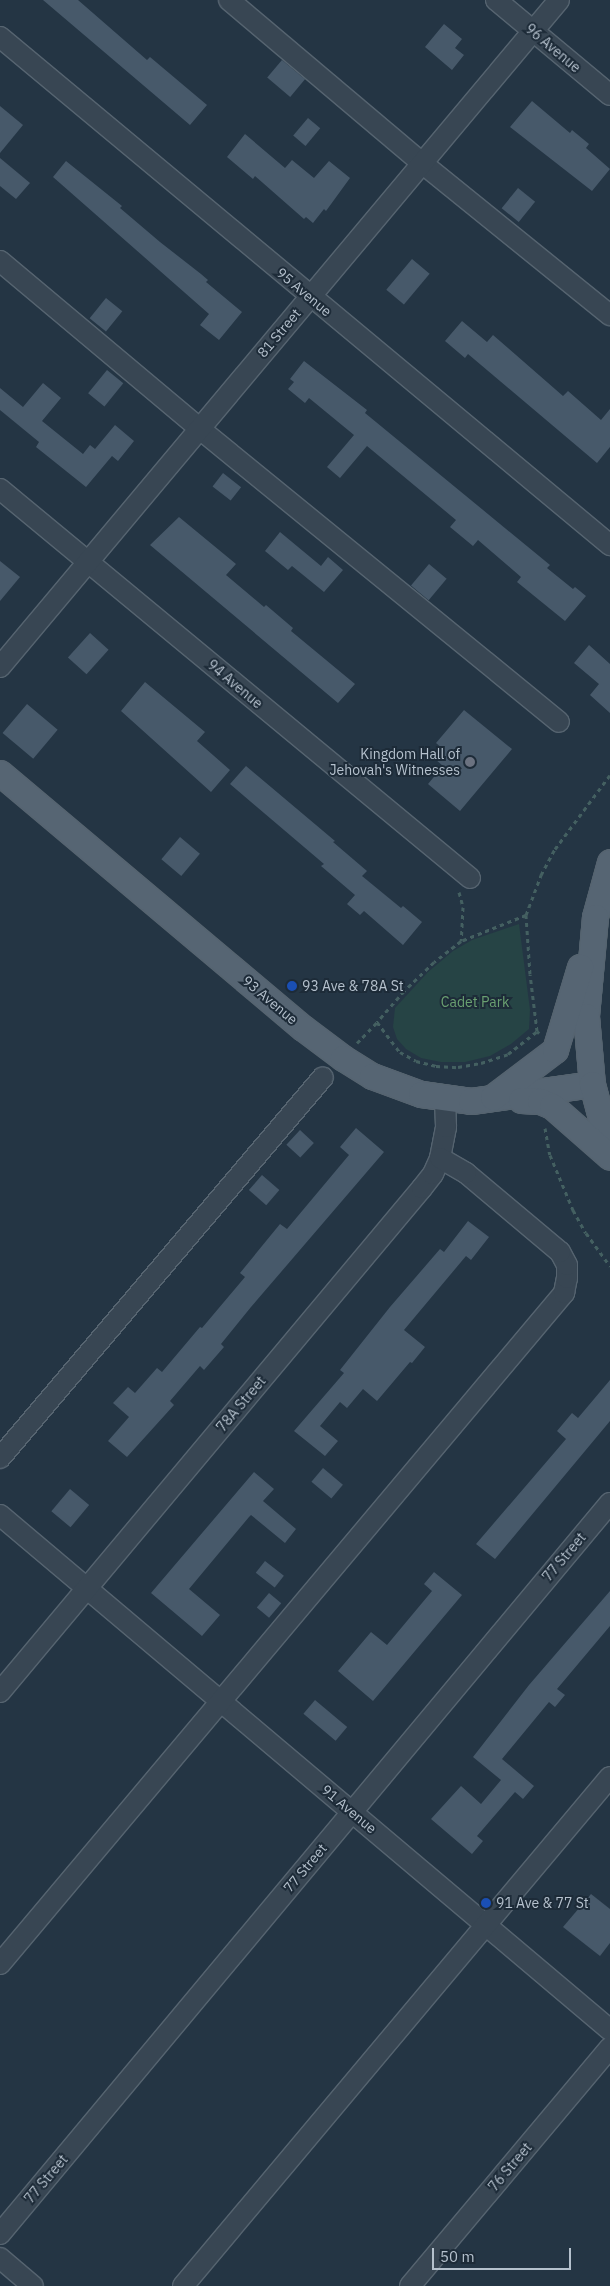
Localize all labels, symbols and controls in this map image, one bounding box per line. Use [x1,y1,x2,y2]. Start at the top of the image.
street label: 96 Avenue [522,20,584,76]
street label: 95 Avenue [273,264,335,320]
street label: 81 Street [254,305,304,361]
street label: 94 Avenue [204,656,266,712]
place label: Kingdom Hall of Jehovah's Witnesses [329,746,460,779]
marker: Kingdom Hall of Jehovah's Witnesses [464,756,476,768]
street label: 93 Avenue [239,972,301,1028]
place label: 93 Ave & 78A St [302,978,404,994]
marker: 93 Ave & 78A St [286,980,298,992]
park label: Cadet Park [441,994,509,1010]
street label: 78A Street [213,1373,269,1435]
street label: 77 Street [539,1529,589,1585]
street label: 91 Avenue [318,1781,380,1837]
street label: 77 Street [280,1840,330,1896]
place label: 91 Ave & 77 St [496,1895,589,1911]
marker: 91 Ave & 77 St [480,1897,492,1909]
street label: 76 Street [485,2139,535,2195]
street label: 77 Street [21,2151,71,2207]
scale bar [435,2238,574,2270]
text: 50 m [440,2247,475,2266]

